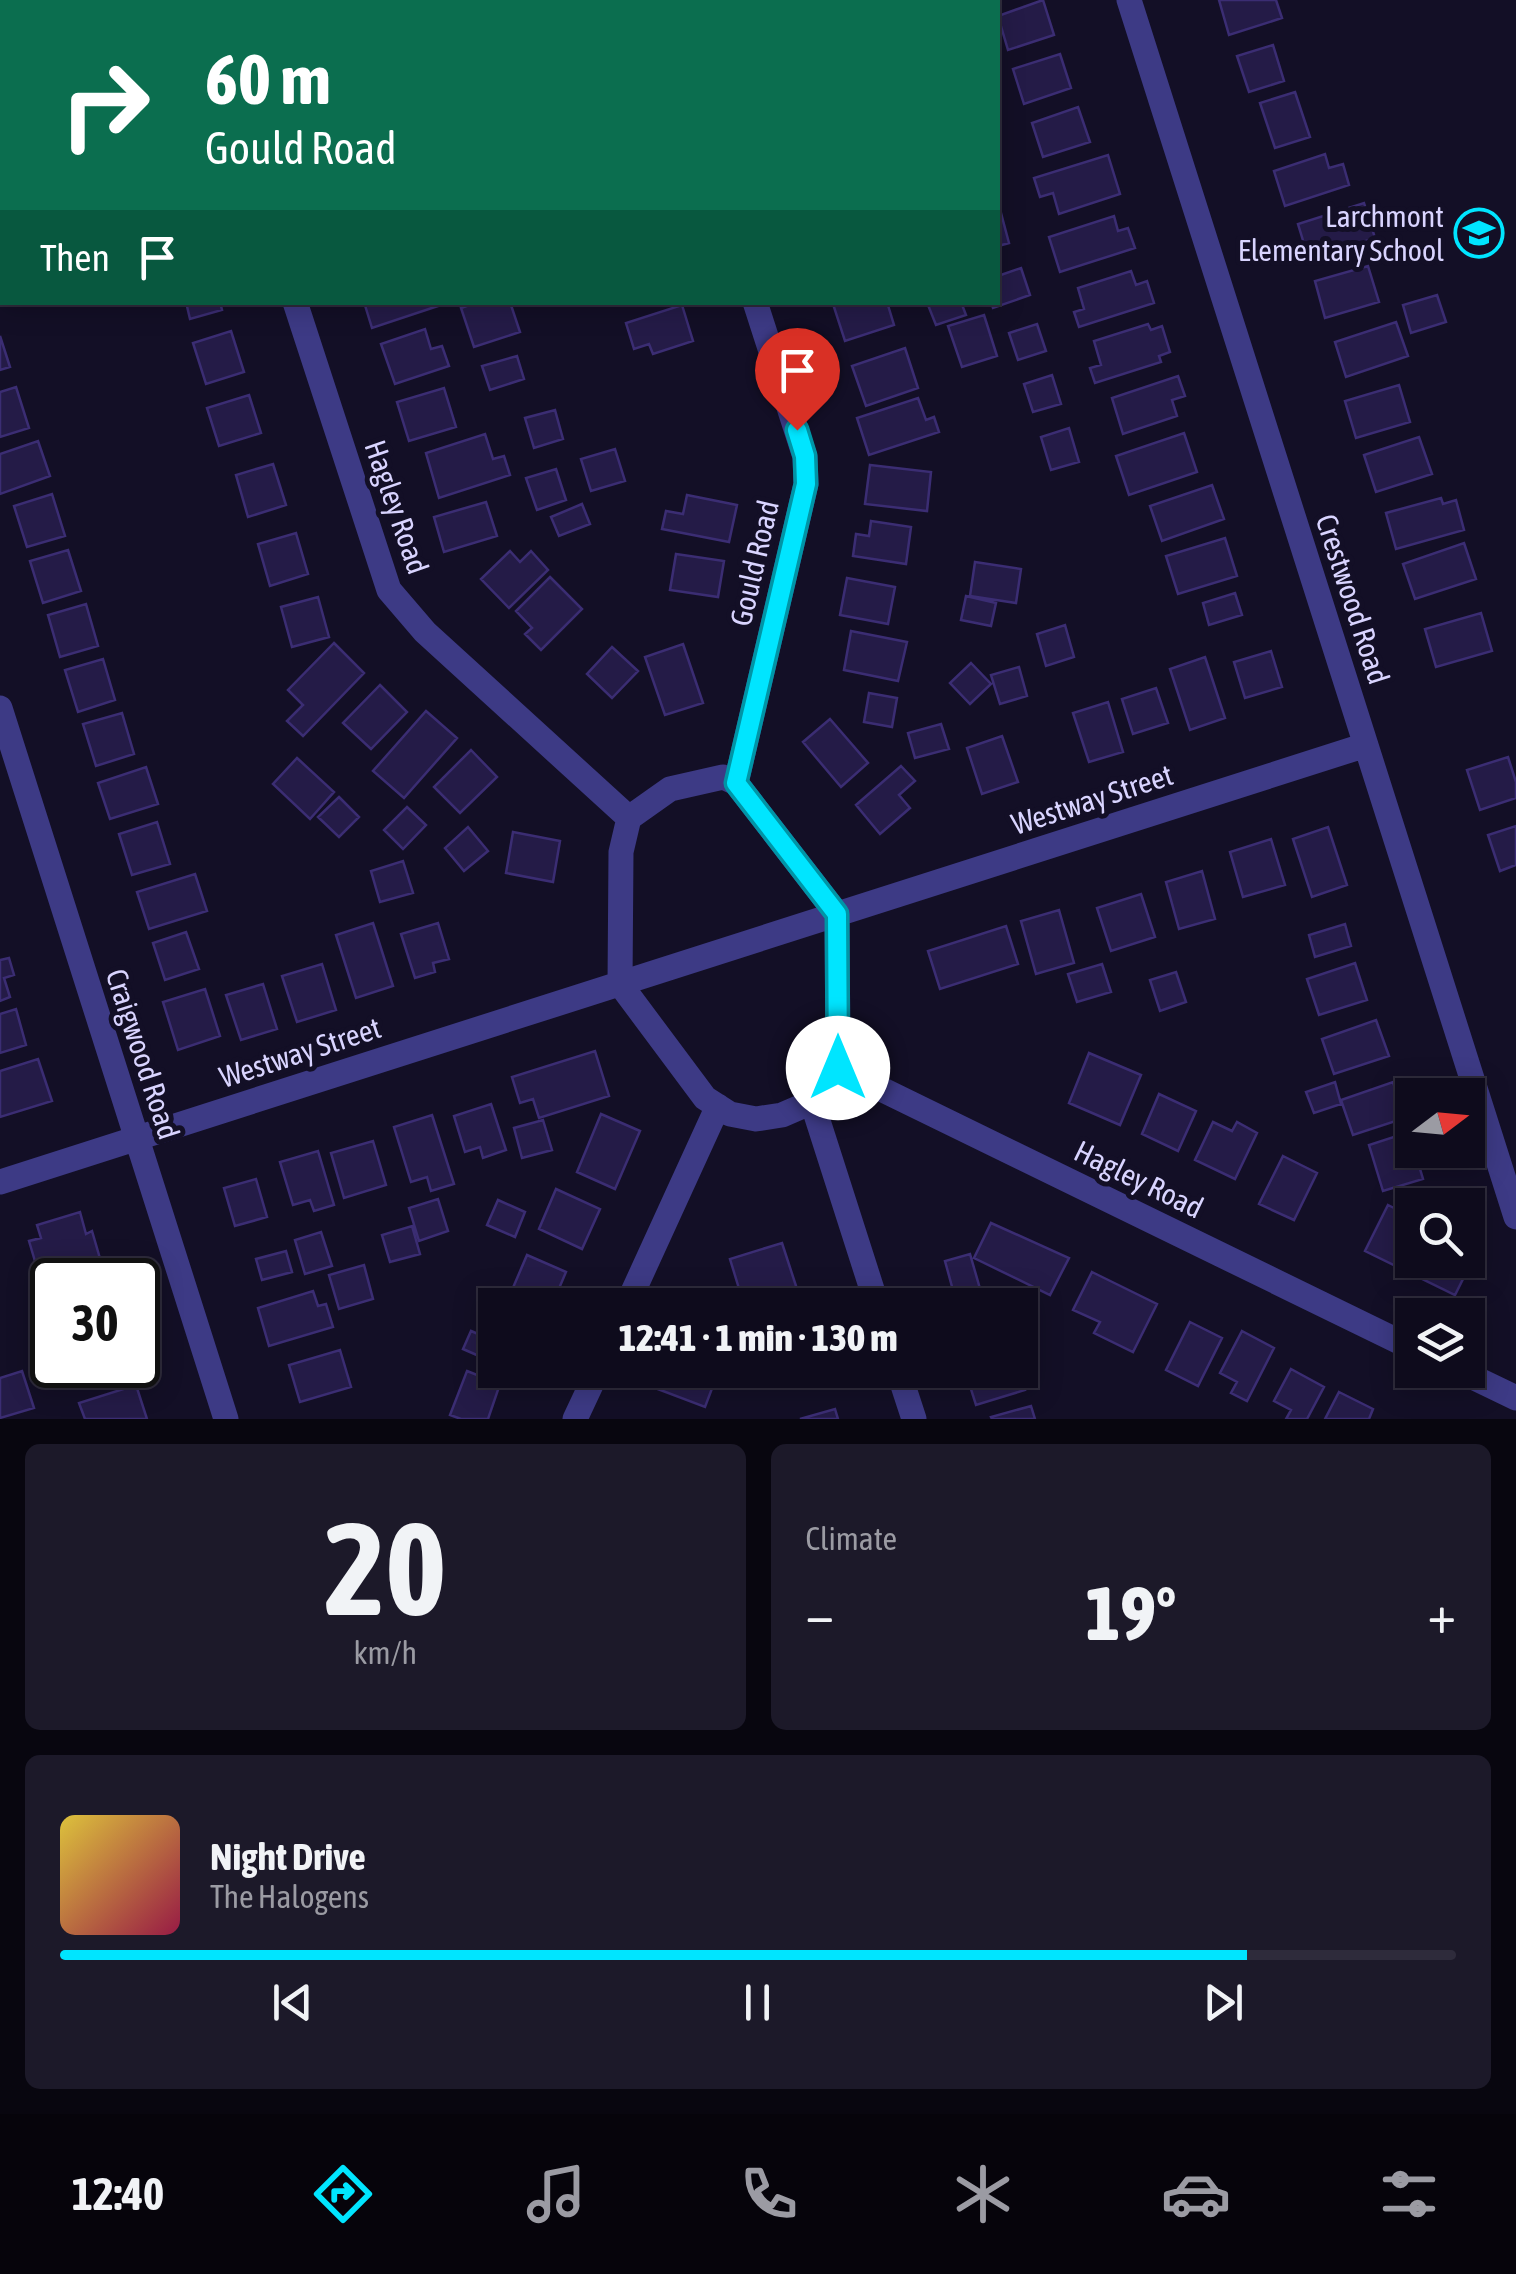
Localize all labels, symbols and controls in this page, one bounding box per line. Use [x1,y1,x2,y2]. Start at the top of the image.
text: 60 m [205,39,331,119]
icon: right [40,40,170,170]
text: Gould Road [205,122,397,174]
place label: Larchmont Elementary School [1238,199,1444,267]
school or university icon: Larchmont Elementary School [1453,207,1505,259]
icon: arrive [130,230,185,285]
text: Then [40,236,110,279]
pin [755,328,840,431]
icon: arrive [770,343,825,398]
street label: Hagley Road [358,436,436,578]
street label: Gould Road [723,497,785,629]
street label: Crestwood Road [1310,510,1396,688]
street label: Westway Street [1007,757,1177,841]
street label: Craigwood Road [99,965,187,1143]
street label: Westway Street [215,1010,385,1094]
position arrow [786,1016,890,1120]
north arrow [1395,1078,1485,1168]
map controls [1395,1078,1485,1388]
street label: Hagley Road [1069,1133,1209,1225]
button: search [1395,1188,1485,1278]
speed limit sign: 30 [30,1258,160,1388]
button: layers [1395,1298,1485,1388]
text: 12:41 · 1 min · 130 m [618,1316,898,1359]
text: 20 [324,1494,446,1643]
text: Climate [806,1520,897,1557]
text: 19° [1085,1570,1176,1656]
text: − [806,1582,834,1645]
text: + [1427,1582,1456,1645]
text: km/h [354,1634,417,1671]
text: Night Drive [210,1835,366,1878]
text: The Halogens [210,1878,369,1915]
icon: previous [265,1975,320,2030]
icon: pause [730,1975,785,2030]
icon: next [1196,1975,1251,2030]
icon: directions [308,2159,378,2229]
icon: music [521,2159,591,2229]
icon: phone [734,2159,804,2229]
icon: climate [948,2159,1018,2229]
icon: car [1161,2159,1231,2229]
icon: filters [1374,2159,1444,2229]
text: 12:40 [72,2168,164,2220]

